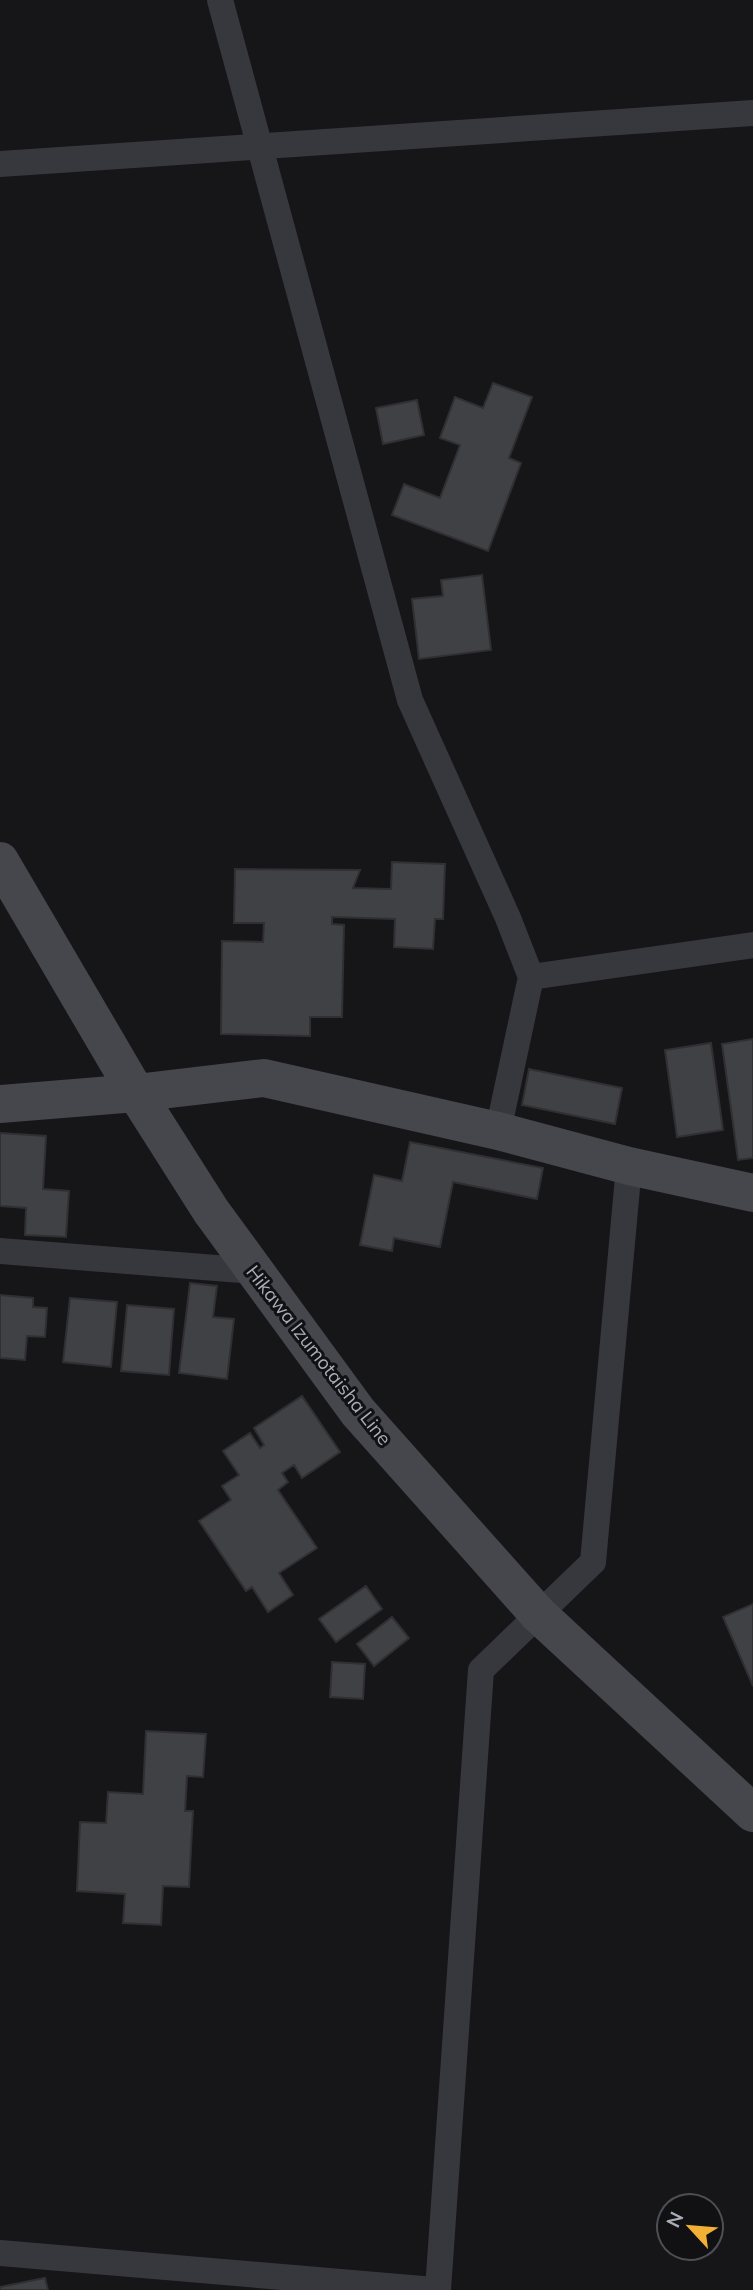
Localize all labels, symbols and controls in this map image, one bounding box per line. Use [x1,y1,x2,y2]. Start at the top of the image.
street label: Hikawa Izumotaisha Line [241,1260,397,1450]
north arrow [655,2192,725,2262]
text: N [661,2208,689,2231]

